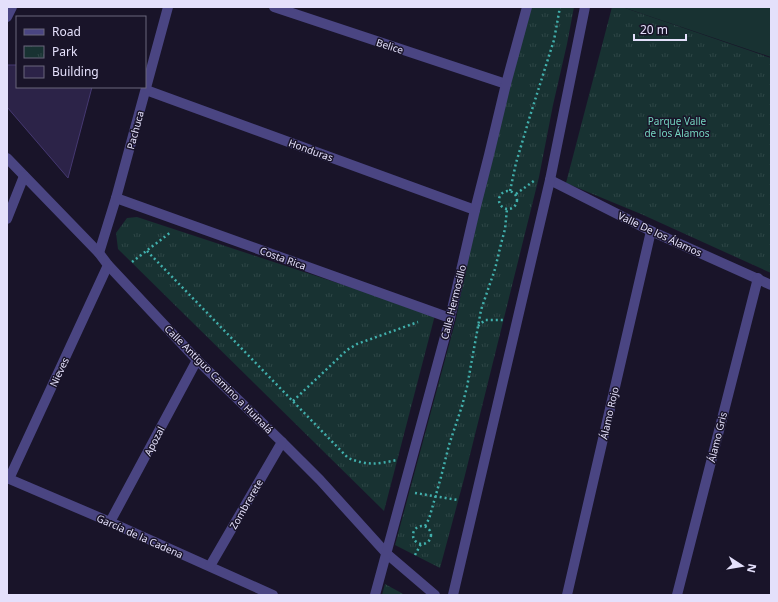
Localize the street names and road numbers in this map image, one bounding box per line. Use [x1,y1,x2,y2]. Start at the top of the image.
street label: Belice [375,35,406,57]
street label: Pachuca [123,109,147,151]
street label: Honduras [287,136,335,165]
street label: Valle De los Álamos [616,208,704,260]
street label: Costa Rica [258,243,308,273]
street label: Calle Hermosillo [437,263,469,341]
street label: Calle Antiguo Camino a Huinalá [162,322,276,436]
street label: Nieves [46,355,72,389]
street label: Álamo Rojo [596,385,622,441]
street label: Álamo Gris [704,410,730,464]
street label: Apozal [140,424,168,458]
street label: Zombrerete [226,476,266,532]
street label: García de la Cadena [95,511,185,561]

